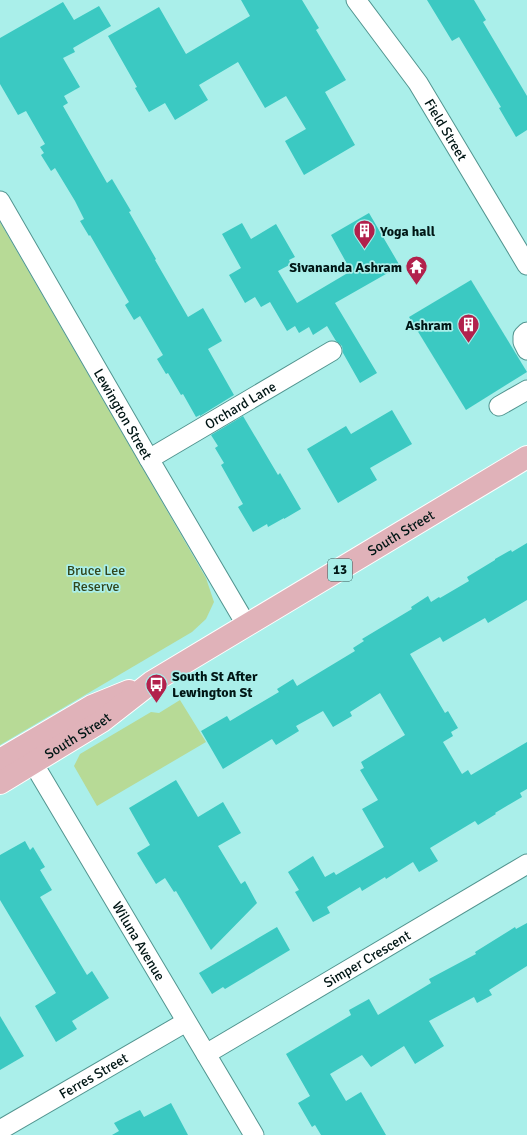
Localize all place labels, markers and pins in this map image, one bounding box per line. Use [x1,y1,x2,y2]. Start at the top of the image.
building icon: Yoga hall [352,218,378,251]
place label: Yoga hall [379,223,436,240]
temple icon: Sivananda Ashram [404,254,430,287]
place label: Sivananda Ashram [289,259,402,276]
building icon: Ashram [455,312,481,345]
place label: Ashram [405,317,452,334]
place label: South St After Lewington St [172,668,258,701]
bus stop icon: South St After Lewington St [144,671,170,704]

